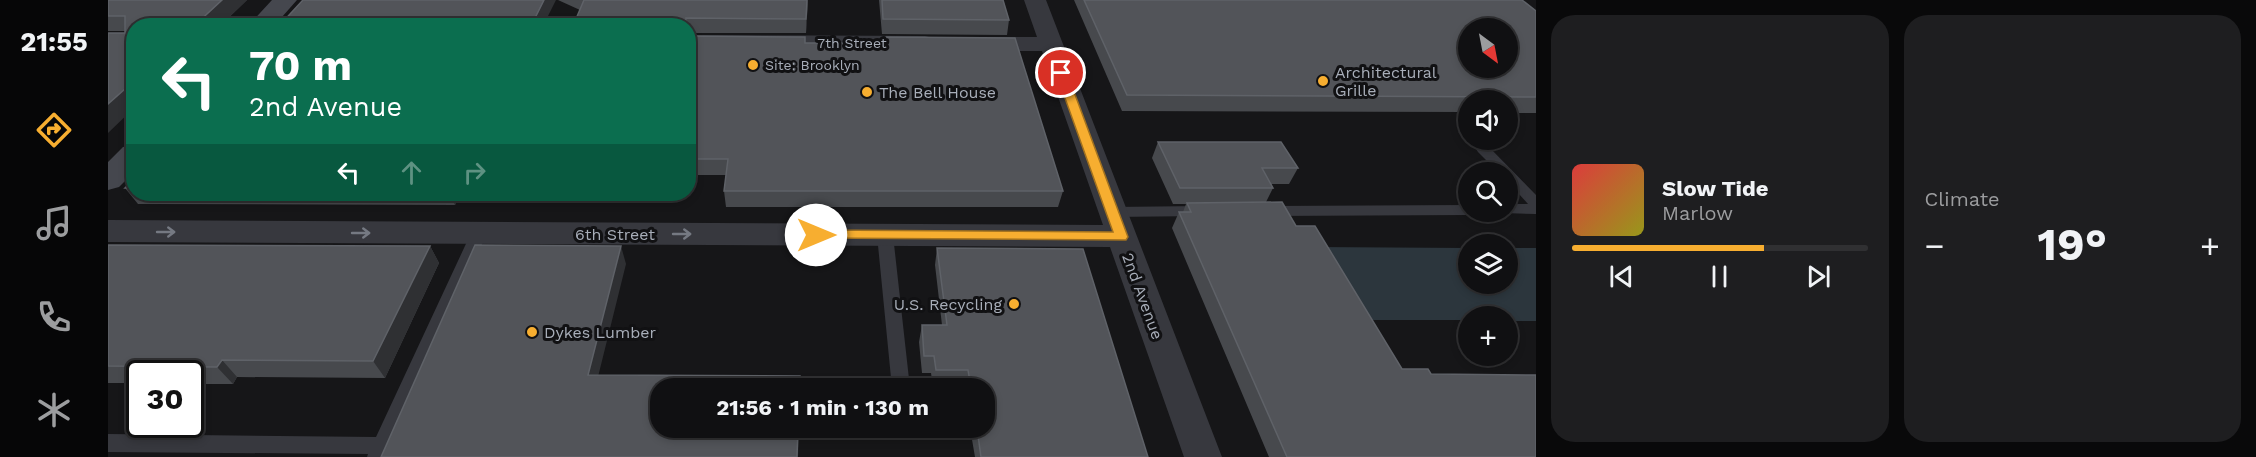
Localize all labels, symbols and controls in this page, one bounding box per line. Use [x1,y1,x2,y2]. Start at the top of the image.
north arrow [1458,18,1518,78]
map controls [1458,18,1518,366]
text: 21:55 [20,26,88,58]
street label: 7th Street [817,35,887,51]
text: 70 m [249,41,352,90]
icon: left [150,42,228,120]
pin [1035,47,1086,98]
icon: arrive [1044,56,1077,89]
place label: Site: Brooklyn [765,57,860,73]
marker: Site: Brooklyn [746,58,760,72]
place label: Architectural Grille [1335,63,1437,100]
marker: Architectural Grille [1316,74,1330,88]
place label: The Bell House [879,83,996,102]
marker: The Bell House [860,85,874,99]
button: sound [1458,90,1518,150]
text: 2nd Avenue [249,91,402,123]
icon: directions [33,109,75,151]
icon: left [332,156,365,189]
icon: ahead [395,156,428,189]
icon: right [458,156,491,189]
button: search [1458,162,1518,222]
text: Slow Tide [1662,176,1769,201]
text: Climate [1925,187,2000,211]
text: Marlow [1662,201,1733,225]
icon: music [33,202,75,244]
position arrow [784,203,848,267]
text: 19° [2038,218,2107,271]
street label: 6th Street [575,225,655,244]
one-way arrow [156,226,176,237]
text: − [1925,226,1944,265]
text: + [2200,226,2220,265]
one-way arrow [351,227,371,238]
one-way arrow [672,228,692,240]
button: layers [1458,234,1518,294]
street label: 2nd Avenue [1118,250,1167,342]
icon: previous [1605,260,1638,293]
icon: pause [1703,260,1736,293]
icon: next [1802,260,1835,293]
place label: U.S. Recycling [894,295,1002,314]
icon: phone [33,296,75,338]
marker: U.S. Recycling [1007,297,1021,311]
button: + [1458,306,1518,366]
place label: Dykes Lumber [544,323,656,342]
marker: Dykes Lumber [525,325,539,339]
speed limit sign: 30 [126,360,204,438]
icon: climate [33,389,75,431]
text: 21:56 · 1 min · 130 m [716,395,929,420]

